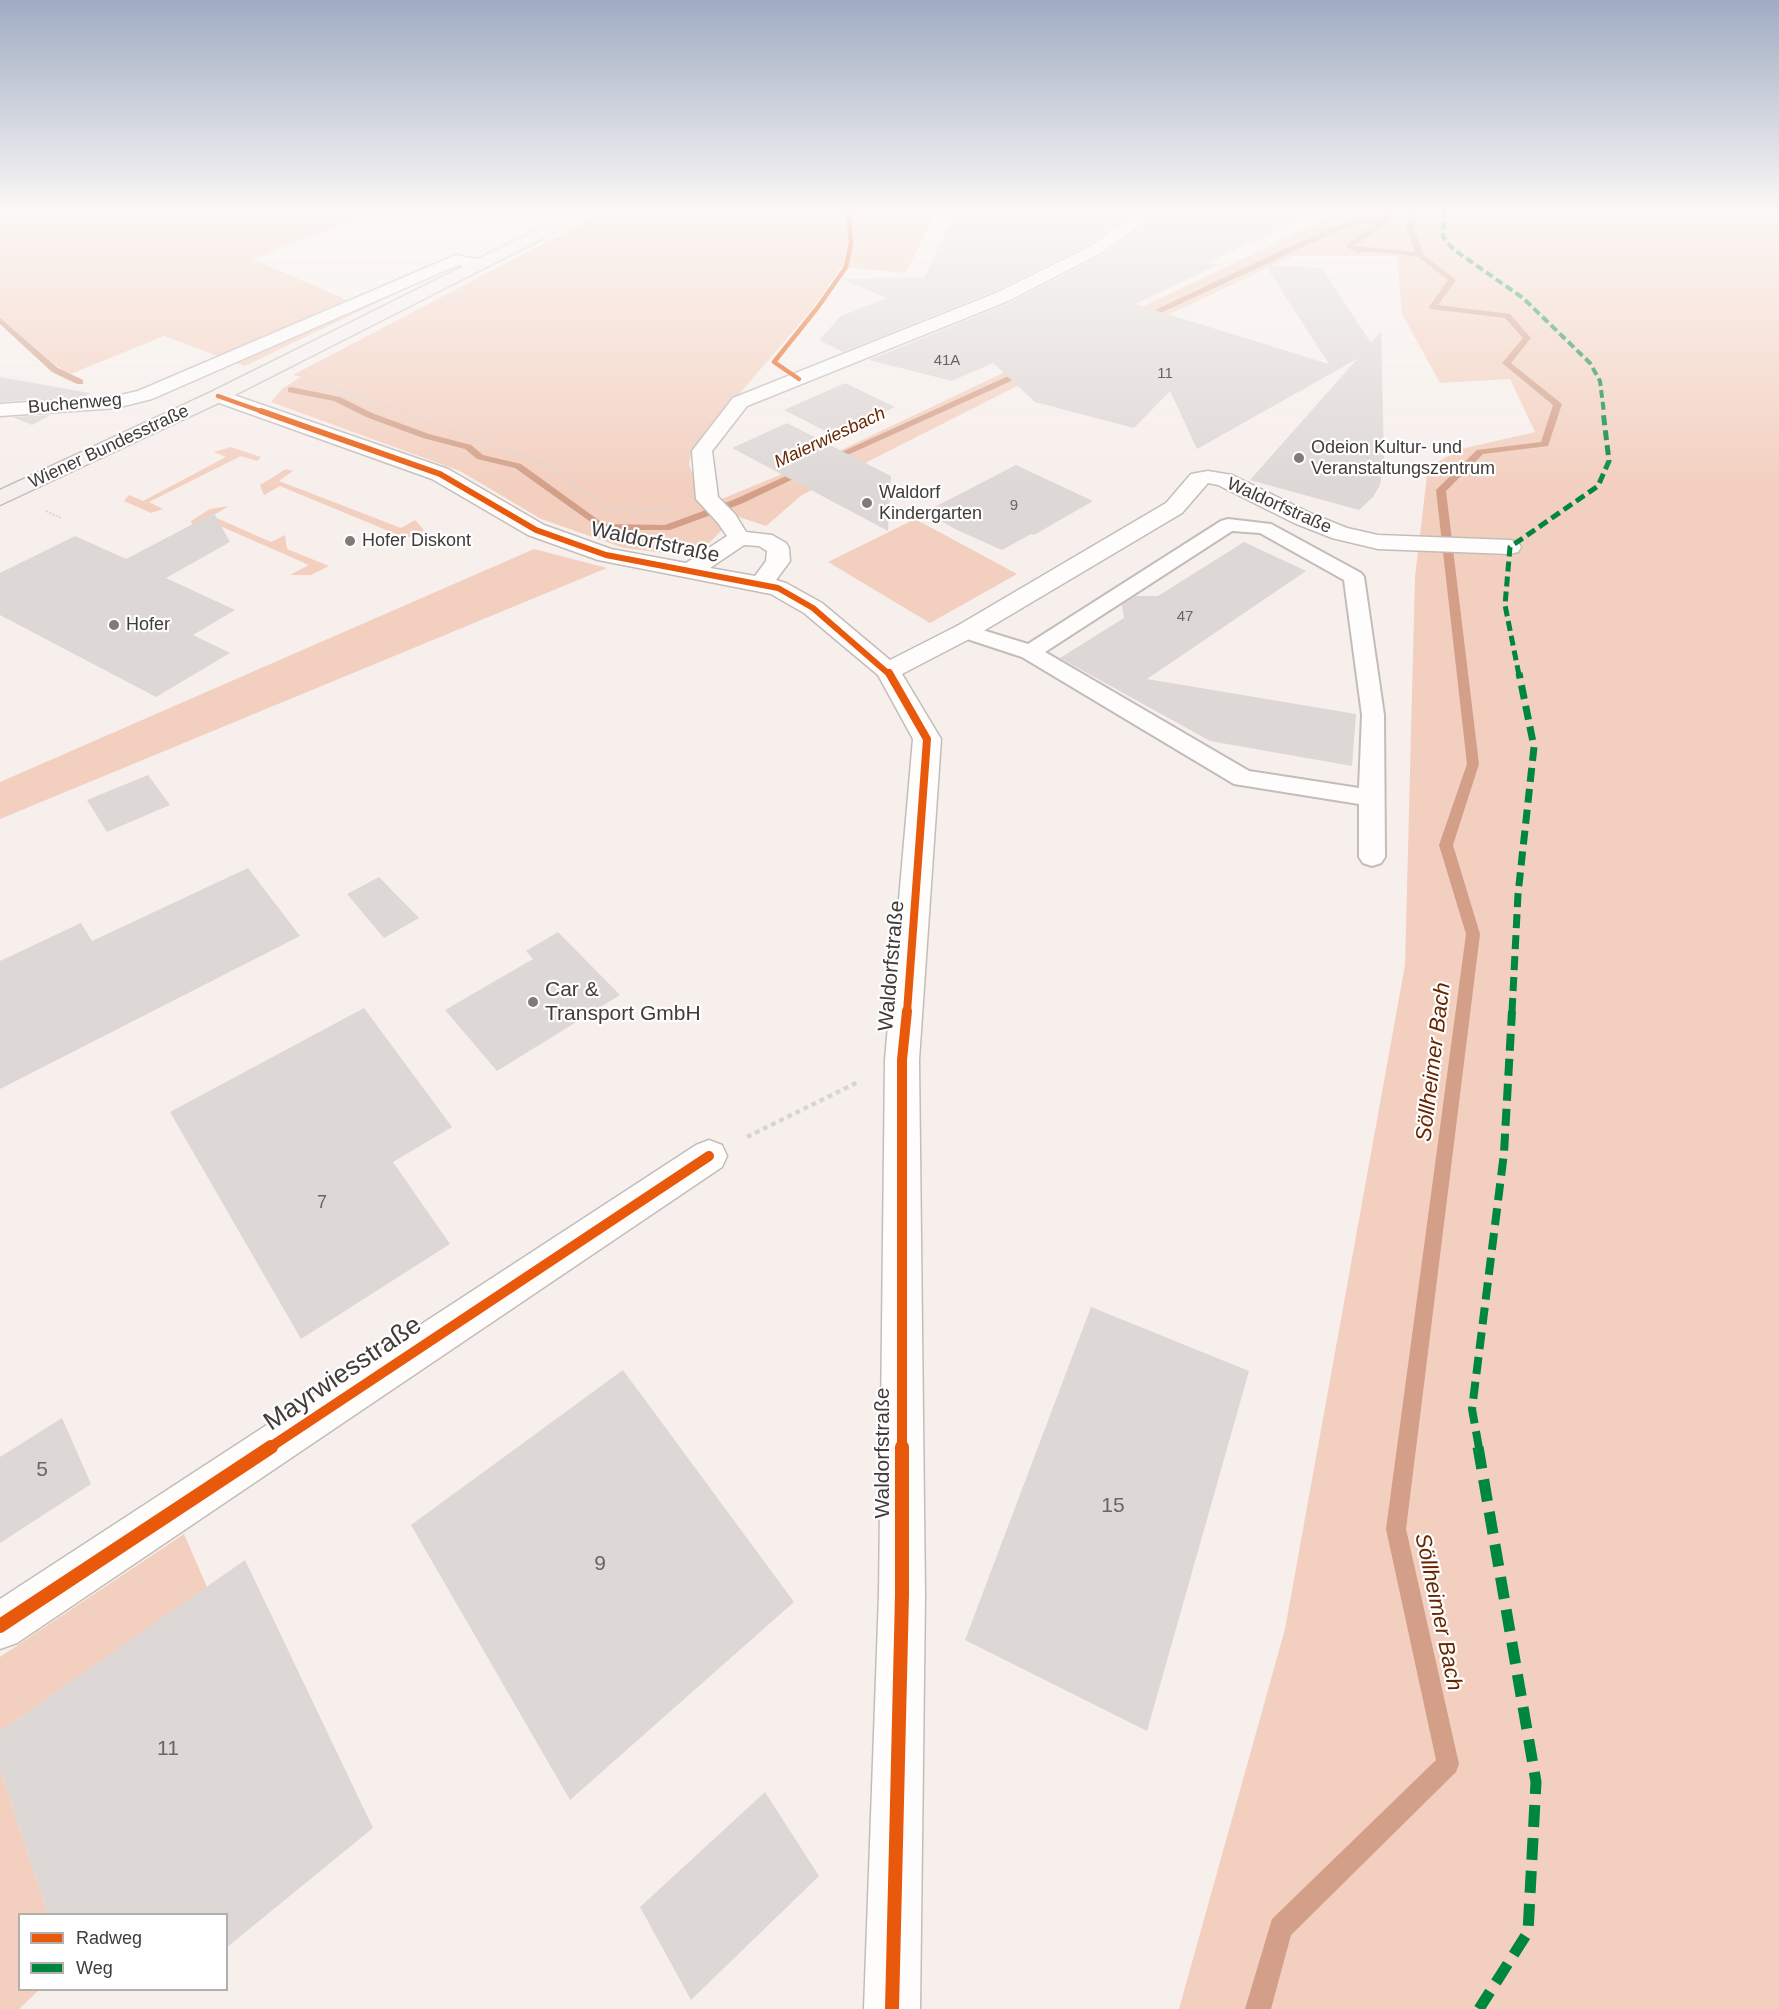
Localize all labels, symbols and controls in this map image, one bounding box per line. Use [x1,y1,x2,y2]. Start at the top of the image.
house number: 41A [934,352,960,370]
house number: 11 [1157,365,1173,383]
street label: Buchenweg [27,389,123,419]
street label: Wiener Bundesstraße [26,400,192,494]
water label: Maierwiesbach [771,403,889,473]
place label: Odeion Kultur- und Veranstaltungszentrum [1311,437,1495,480]
marker: Odeion Kultur- und Veranstaltungszentrum [1292,451,1306,465]
street label: Waldorfstraße [1223,473,1335,539]
place label: Waldorf Kindergarten [879,482,982,524]
marker: Waldorf Kindergarten [860,496,874,510]
house number: 9 [1010,497,1018,515]
street label: Waldorfstraße [588,517,722,569]
place label: Hofer Diskont [362,530,471,552]
marker: Hofer Diskont [343,534,357,548]
house number: 47 [1177,608,1193,626]
place label: Hofer [126,614,170,636]
marker: Hofer [107,618,121,632]
street label: Waldorfstraße [874,900,910,1032]
place label: Car & Transport GmbH [545,977,701,1027]
water label: Söllheimer Bach [1411,981,1457,1143]
marker: Car & Transport GmbH [526,995,540,1009]
house number: 7 [317,1192,327,1214]
street label: Mayrwiesstraße [258,1310,428,1438]
street label: Waldorfstraße [870,1387,896,1519]
house number: 5 [36,1457,48,1483]
house number: 15 [1101,1493,1125,1519]
water label: Söllheimer Bach [1408,1531,1468,1693]
house number: 9 [594,1551,606,1577]
house number: 11 [157,1736,179,1762]
legend [18,1913,228,1991]
text: Radweg [76,1928,142,1948]
text: Weg [76,1958,113,1978]

